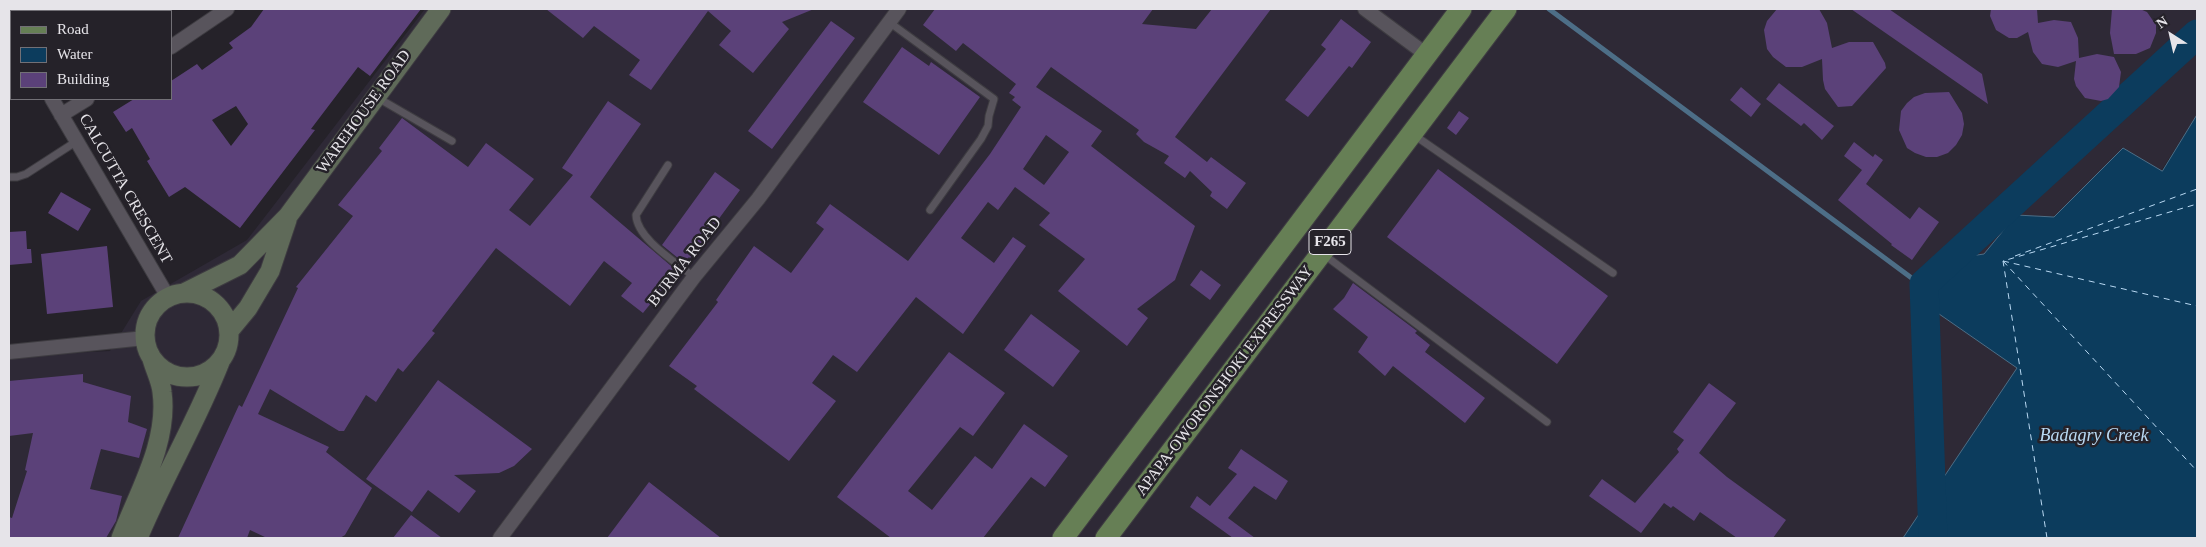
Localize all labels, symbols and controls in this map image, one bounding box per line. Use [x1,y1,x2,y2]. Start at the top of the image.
legend [10,10,172,100]
north arrow [2146,10,2196,60]
text: N [2154,13,2171,31]
text: Road [57,21,89,37]
text: Water [57,46,92,62]
street label: WAREHOUSE ROAD [313,46,415,178]
text: Building [57,71,110,87]
street label: CALCUTTA CRESCENT [74,111,176,267]
street label: BURMA ROAD [644,214,726,310]
road number: F265 [1309,230,1351,254]
street label: APAPA-OWORONSHOKI EXPRESSWAY [1132,262,1318,500]
water label: Badagry Creek [2040,425,2148,447]

